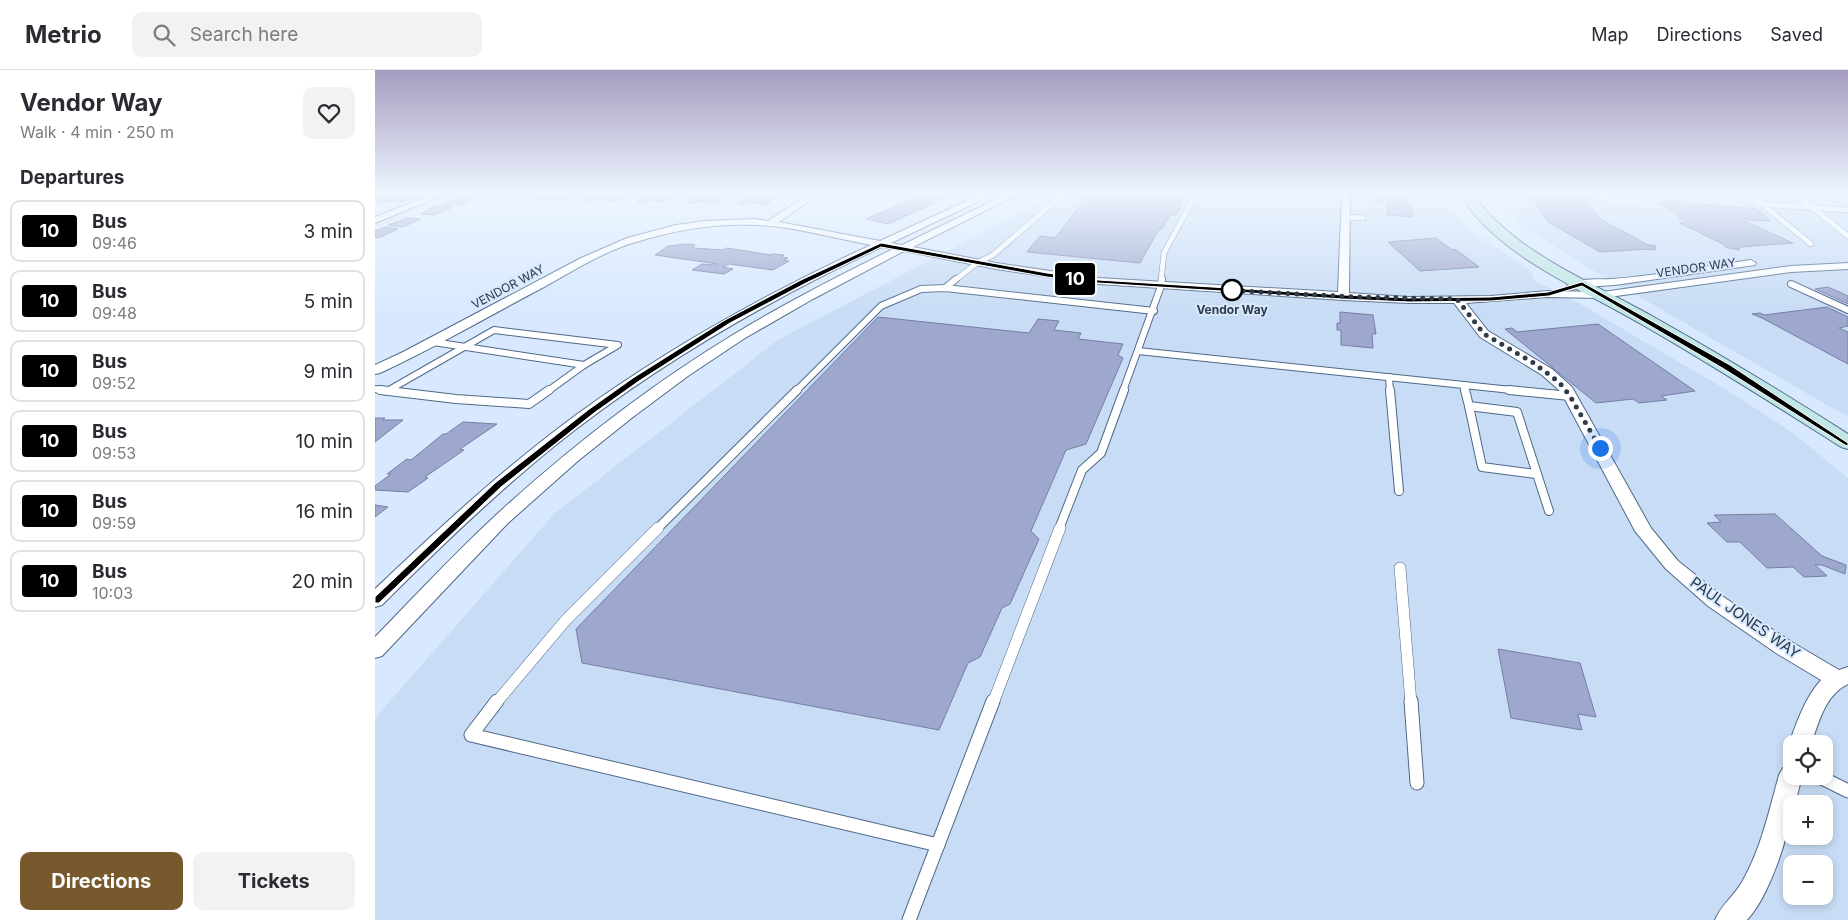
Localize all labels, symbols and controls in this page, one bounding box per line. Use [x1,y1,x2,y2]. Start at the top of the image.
search box [132,12,482,57]
text: Metrio [25,20,102,49]
icon: search [150,21,178,49]
text: Search here [190,23,298,46]
text: Map [1591,24,1629,45]
text: Directions [1657,24,1742,45]
text: Saved [1770,24,1823,45]
button: heart [303,87,355,139]
text: Vendor Way [20,88,163,117]
text: Walk · 4 min · 250 m [20,122,174,142]
text: Departures [20,166,124,189]
text: Bus [92,210,127,233]
text: 10 [40,220,59,241]
text: 3 min [303,220,353,243]
text: 09:46 [92,233,137,253]
street label: VENDOR WAY [1655,255,1737,281]
street label: VENDOR WAY [469,261,547,312]
line badge: 10 [1053,263,1097,295]
text: 10 [1065,268,1085,289]
marker: Vendor Way [1221,279,1243,301]
text: Bus [92,280,127,303]
text: 10 [40,290,59,311]
text: 5 min [304,290,353,313]
place label: Vendor Way [1196,302,1268,317]
text: 09:48 [92,303,137,323]
text: Bus [92,350,127,373]
text: 10 [40,360,59,381]
text: 9 min [303,360,353,383]
text: 09:52 [92,373,136,393]
text: Bus [92,420,127,443]
text: 10 [40,430,59,451]
text: 10 min [295,430,353,453]
your location [1588,436,1613,461]
text: 09:53 [92,443,136,463]
text: Bus [92,490,127,513]
text: 10 [40,500,59,521]
text: 16 min [296,500,353,523]
text: 09:59 [92,513,136,533]
text: Bus [92,560,127,583]
text: 10 [40,570,59,591]
text: 20 min [292,570,353,593]
street label: PAUL JONES WAY [1687,573,1804,663]
text: 10:03 [92,583,133,603]
map controls [1783,735,1833,905]
button: locate [1783,735,1833,785]
button: + [1783,795,1833,845]
button: Directions [20,852,183,910]
button: Tickets [193,852,355,910]
button: − [1783,855,1833,905]

